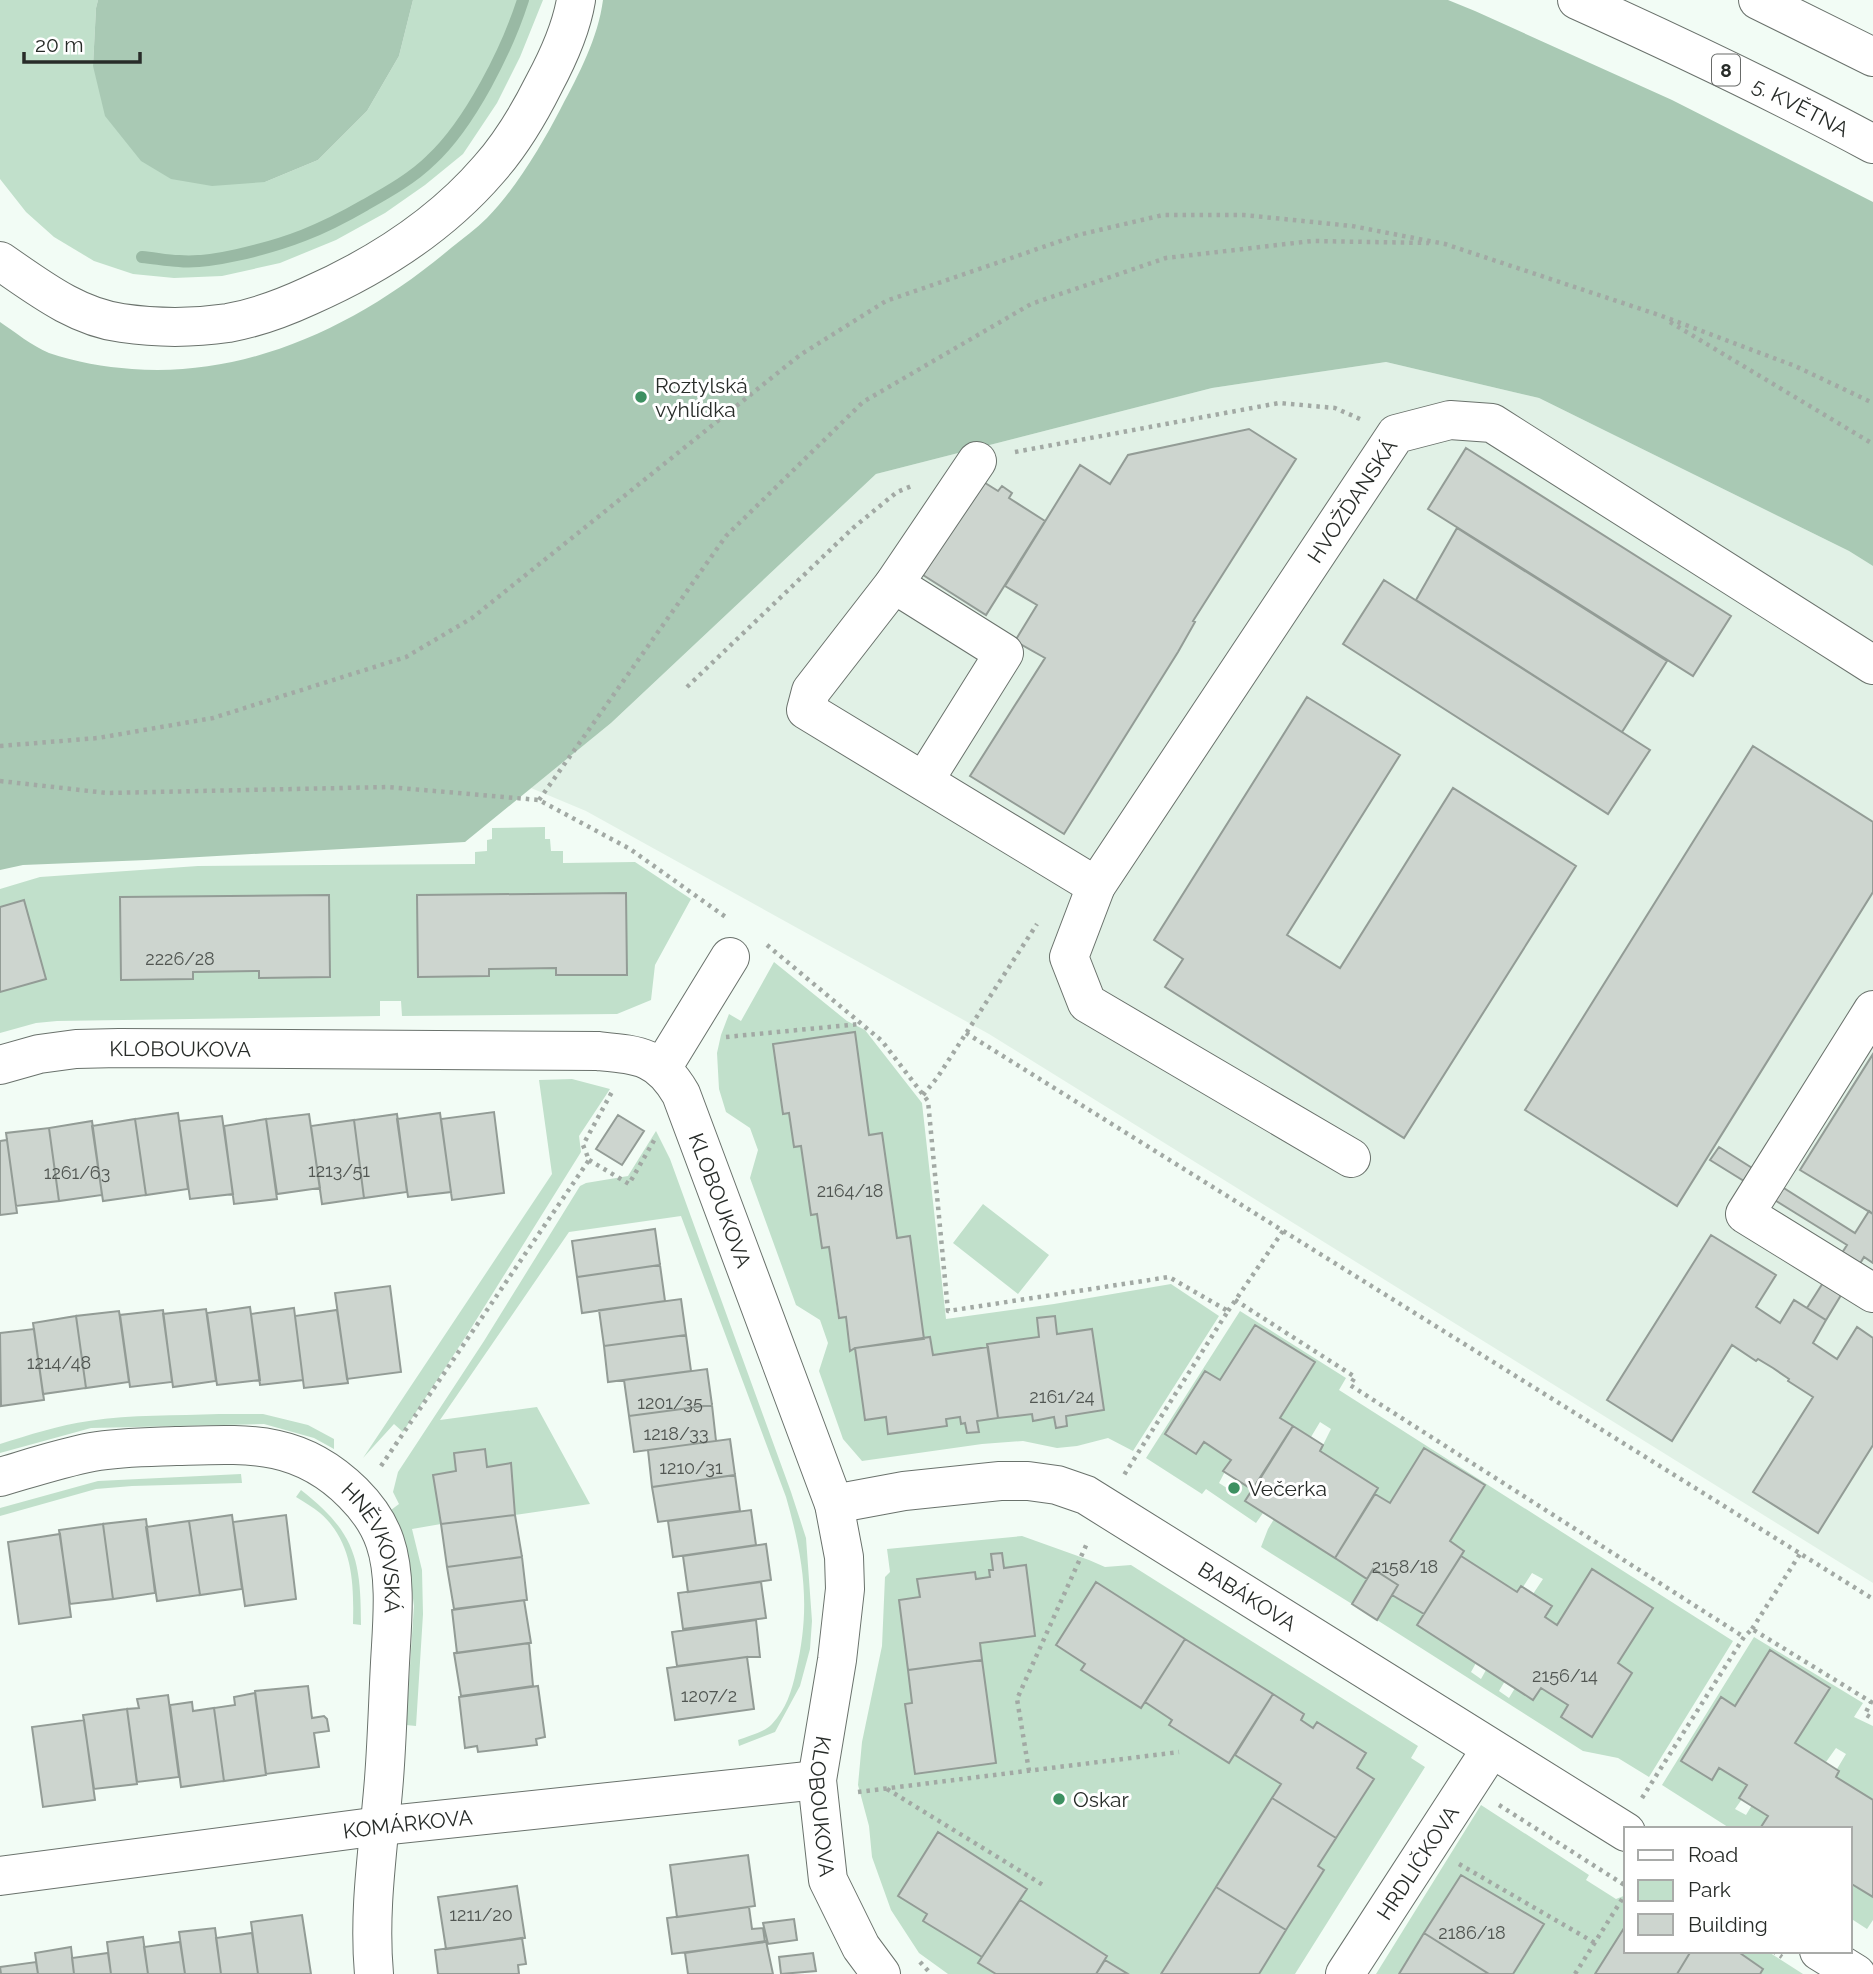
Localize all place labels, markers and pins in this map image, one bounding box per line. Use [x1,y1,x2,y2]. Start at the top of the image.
place label: Roztylská vyhlídka [655,373,748,422]
marker: Roztylská vyhlídka [633,389,649,405]
place label: Večerka [1248,1476,1327,1501]
marker: Večerka [1226,1480,1242,1496]
place label: Oskar [1073,1787,1129,1812]
marker: Oskar [1051,1791,1067,1807]

